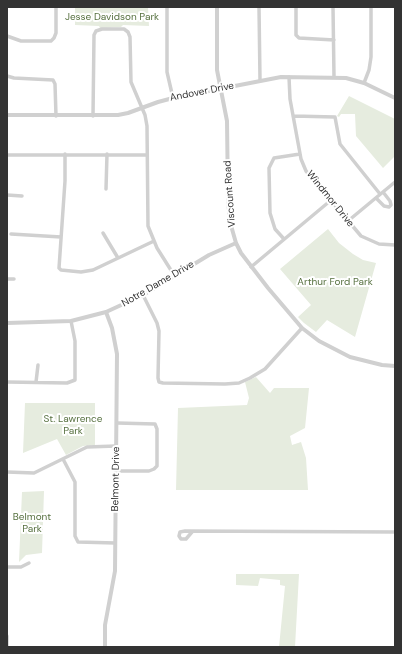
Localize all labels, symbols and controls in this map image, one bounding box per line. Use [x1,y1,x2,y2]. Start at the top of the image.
park label: Jesse Davidson Park [65,11,159,23]
street label: Andover Drive [169,80,235,104]
street label: Viscount Road [222,160,238,228]
street label: Windmor Drive [304,168,356,230]
street label: Notre Dame Drive [120,258,196,310]
park label: Arthur Ford Park [297,276,373,288]
park label: St. Lawrence Park [44,413,102,436]
street label: Belmont Drive [109,447,123,511]
park label: Belmont Park [13,511,51,534]

